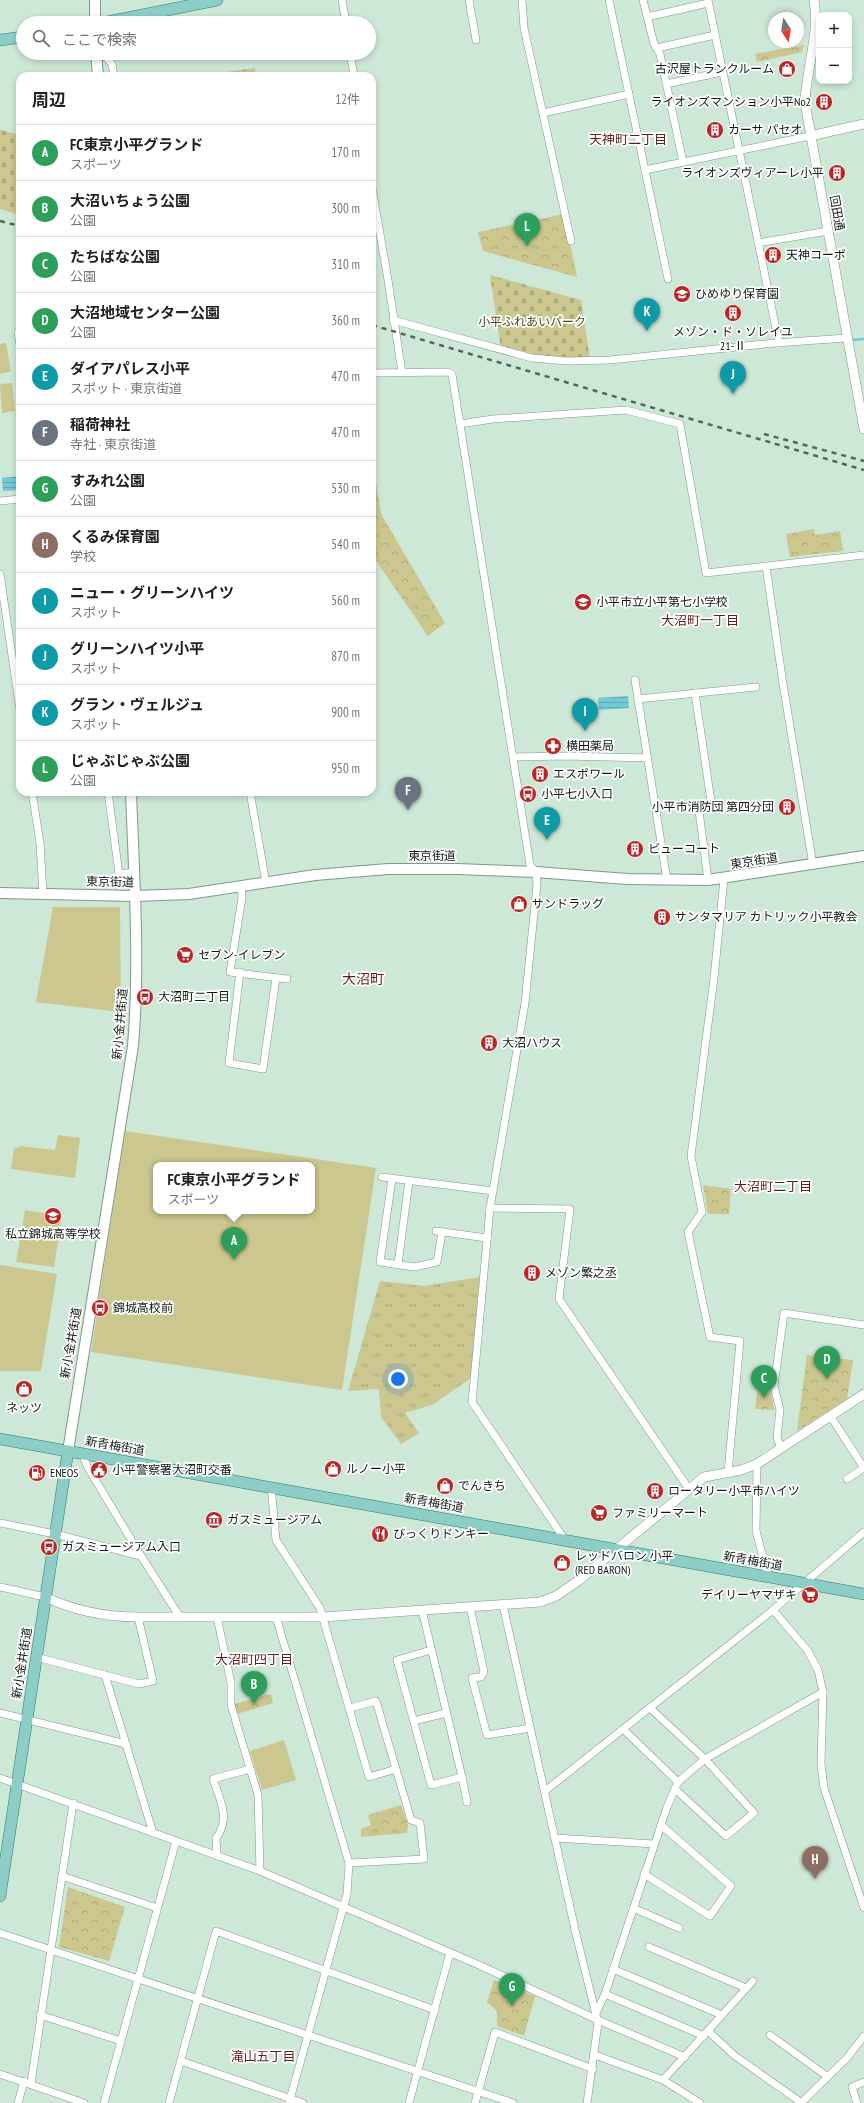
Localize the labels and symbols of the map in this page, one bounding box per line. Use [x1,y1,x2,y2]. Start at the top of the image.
north arrow [768,12,804,48]
shop icon: 古沢屋トランクルーム [777,59,797,79]
place label: 古沢屋トランクルーム [655,61,774,76]
building icon: ライオンズマンション小平No2 [814,92,834,112]
place label: ライオンズマンション小平No2 [650,94,811,109]
building icon: カーサ パセオ [705,120,725,140]
place label: カーサ パセオ [728,122,802,137]
district label: 天神町二丁目 [589,131,667,148]
building icon: ライオンズヴィアーレ小平 [827,163,847,183]
place label: ライオンズヴィアーレ小平 [681,165,824,180]
street label: 回田通 [827,194,848,232]
pin: L [514,213,540,246]
building icon: 天神コーポ [763,245,783,265]
place label: 天神コーポ [786,247,846,262]
school or university icon: ひめゆり保育園 [672,284,692,304]
place label: ひめゆり保育園 [695,286,779,301]
pin: K [634,298,660,331]
building icon: メゾン・ド・ソレイユ 21-Ⅱ [723,303,743,323]
park label: 小平ふれあいパーク [478,314,586,329]
place label: メゾン・ド・ソレイユ 21-Ⅱ [673,324,793,353]
pin: J [720,361,746,394]
school or university icon: 小平市立小平第七小学校 [573,592,593,612]
place label: 小平市立小平第七小学校 [596,594,728,609]
district label: 大沼町一丁目 [661,612,739,629]
pin: I [572,698,598,731]
pharmacy icon: 横田薬局 [543,736,563,756]
place label: 横田薬局 [566,738,614,753]
building icon: エスポワール [530,764,550,784]
place label: エスポワール [553,766,625,781]
pin: F [395,777,421,810]
bus stop icon: 小平七小入口 [518,784,538,804]
place label: 小平七小入口 [541,786,613,801]
building icon: 小平市消防団 第四分団 [777,797,797,817]
place label: 小平市消防団 第四分団 [651,799,774,814]
pin: E [534,807,560,840]
building icon: ビューコート [625,839,645,859]
place label: ビューコート [648,841,720,856]
street label: 東京街道 [408,848,456,863]
street label: 東京街道 [729,849,779,872]
street label: 東京街道 [86,874,134,889]
shop icon: サンドラッグ [509,894,529,914]
place label: サンドラッグ [532,896,604,911]
building icon: サンタマリア カトリック小平教会 [652,907,672,927]
place label: サンタマリア カトリック小平教会 [675,909,858,924]
supermarket icon: セブン-イレブン [175,945,195,965]
place label: セブン-イレブン [198,947,286,962]
district label: 大沼町 [342,970,384,988]
street label: 新小金井街道 [109,987,130,1060]
bus stop icon: 大沼町二丁目 [135,987,155,1007]
place label: 大沼町二丁目 [158,989,230,1004]
building icon: 大沼ハウス [479,1033,499,1053]
place label: 大沼ハウス [502,1035,562,1050]
district label: 大沼町二丁目 [734,1178,812,1195]
school or university icon: 私立錦城高等学校 [43,1206,63,1226]
place label: 私立錦城高等学校 [5,1226,101,1241]
pin: A [221,1227,247,1260]
building icon: メゾン繁之丞 [522,1263,542,1283]
place label: メゾン繁之丞 [545,1265,617,1280]
bus stop icon: 錦城高校前 [90,1298,110,1318]
place label: 錦城高校前 [113,1300,173,1315]
street label: 新小金井街道 [57,1306,84,1380]
pin: D [814,1346,840,1379]
pin: C [751,1365,777,1398]
your location [388,1369,408,1389]
shop icon: ネッツ [14,1379,34,1399]
place label: ネッツ [6,1400,42,1415]
street label: 新青梅街道 [84,1433,146,1458]
shop icon: ルノー小平 [323,1459,343,1479]
public building icon: 小平警察署大沼町交番 [89,1460,109,1480]
place label: ルノー小平 [346,1461,406,1476]
place label: 小平警察署大沼町交番 [112,1462,232,1477]
fuel station icon: ENEOS [27,1463,47,1483]
place label: ENEOS [50,1465,78,1480]
shop icon: でんきち [435,1476,455,1496]
place label: でんきち [458,1478,506,1493]
building icon: ロータリー小平市ハイツ [645,1481,665,1501]
place label: ロータリー小平市ハイツ [668,1483,800,1498]
street label: 新青梅街道 [403,1490,465,1515]
supermarket icon: ファミリーマート [589,1503,609,1523]
place label: ファミリーマート [612,1505,708,1520]
museum icon: ガスミュージアム [204,1510,224,1530]
place label: ガスミュージアム [227,1512,322,1527]
restaurant icon: びっくりドンキー [370,1524,390,1544]
place label: びっくりドンキー [393,1526,489,1541]
bus stop icon: ガスミュージアム入口 [39,1537,59,1557]
place label: ガスミュージアム入口 [62,1539,181,1554]
place label: レッドバロン 小平 (RED BARON) [575,1548,674,1577]
street label: 新青梅街道 [722,1548,784,1573]
shop icon: レッドバロン 小平 (RED BARON) [552,1553,572,1573]
supermarket icon: デイリーヤマザキ [800,1585,820,1605]
place label: デイリーヤマザキ [701,1587,797,1602]
street label: 新小金井街道 [8,1626,35,1700]
district label: 大沼町四丁目 [215,1651,293,1668]
pin: B [241,1671,267,1704]
pin: H [802,1846,828,1879]
pin: G [499,1973,525,2006]
district label: 滝山五丁目 [230,2048,296,2065]

